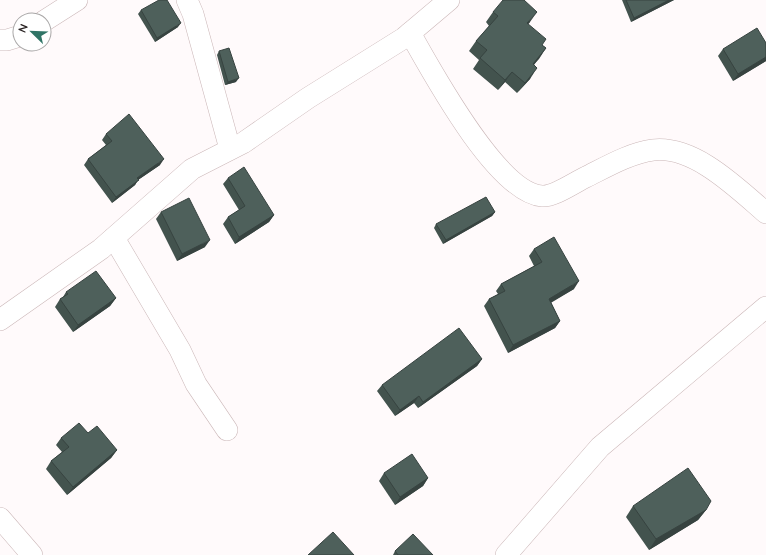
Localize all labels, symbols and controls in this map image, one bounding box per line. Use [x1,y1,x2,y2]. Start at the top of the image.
north arrow [12,12,52,52]
text: N [15,22,31,35]

